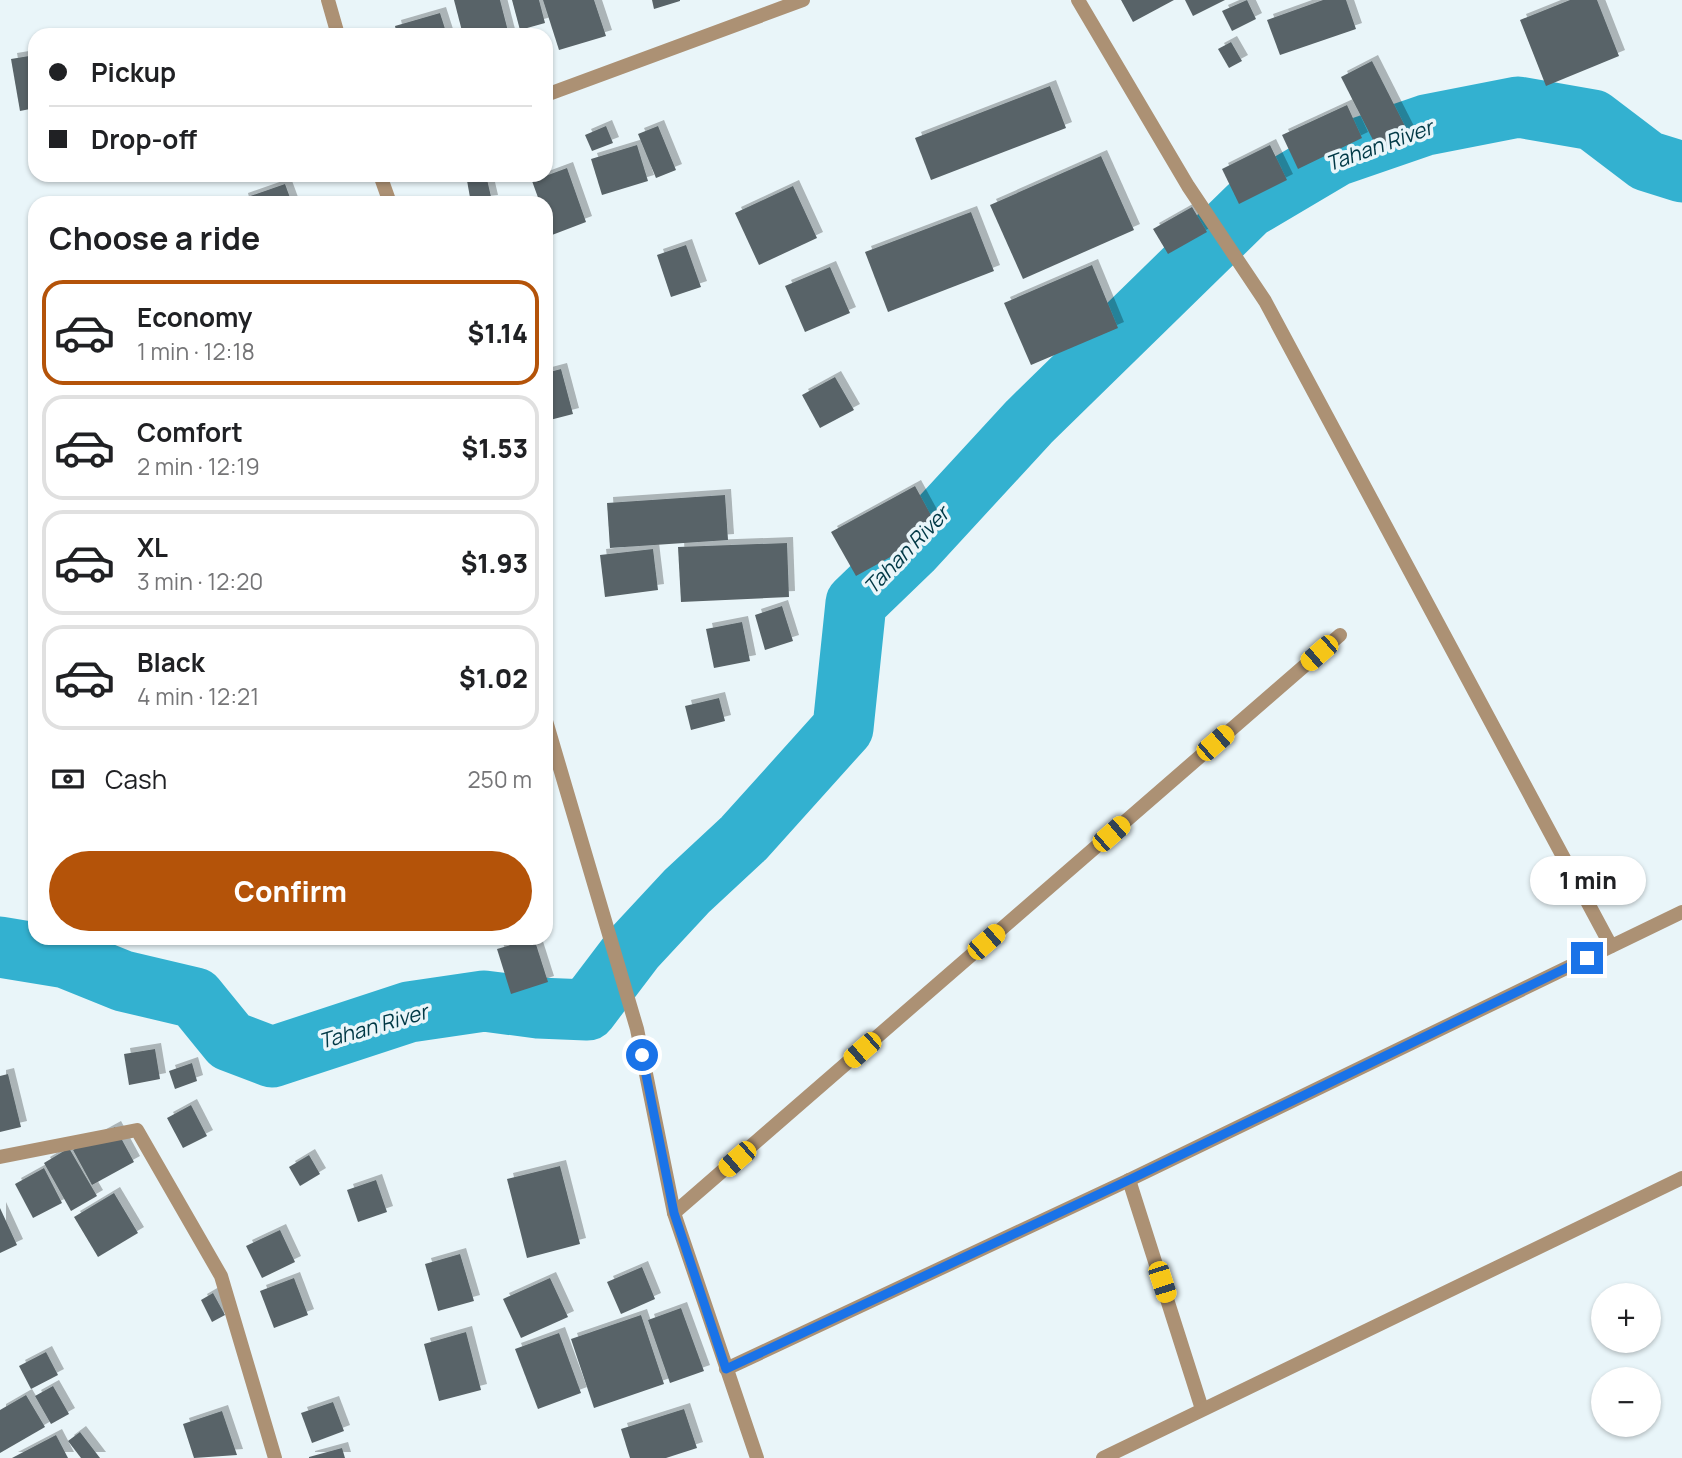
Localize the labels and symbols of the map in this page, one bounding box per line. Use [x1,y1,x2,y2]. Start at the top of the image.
water label: Tahan River [1322,112,1439,177]
water label: Tahan River [857,498,957,600]
car [1297,631,1342,675]
car [1193,721,1238,765]
car [1089,812,1134,856]
callout: 1 min [1529,856,1645,906]
car [964,920,1009,964]
route end [1571,942,1603,974]
water label: Tahan River [315,996,433,1055]
car [840,1028,885,1072]
route start [626,1039,658,1071]
car [715,1137,760,1181]
car [1146,1259,1179,1305]

